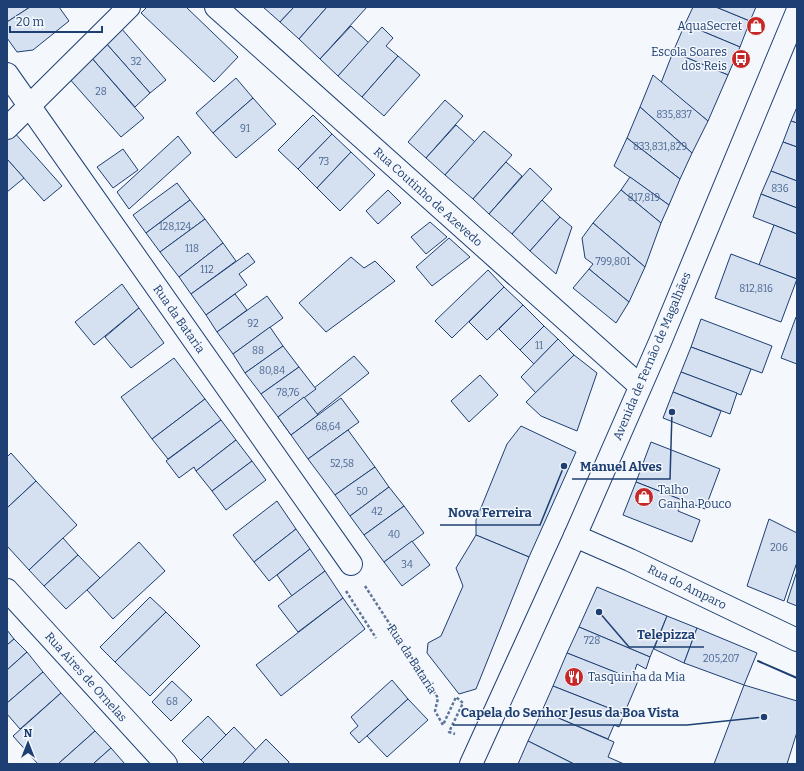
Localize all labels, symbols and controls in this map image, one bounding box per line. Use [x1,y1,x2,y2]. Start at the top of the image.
scale bar [10,8,102,34]
text: 20 m [16,15,45,29]
shop icon: AquaSecret [745,15,767,37]
place label: AquaSecret [677,19,743,33]
place label: Escola Soares dos Reis [651,45,727,73]
bus stop icon: Escola Soares dos Reis [730,48,752,70]
house number: 32 [130,56,142,68]
house number: 28 [95,86,107,98]
house number: 835,837 [656,109,692,121]
house number: 91 [240,123,250,135]
house number: 833,831,829 [633,141,687,153]
street label: Rua Coutinho de Azevedo [371,145,485,250]
house number: 73 [319,156,330,168]
house number: 836 [771,183,789,195]
house number: 817,819 [628,192,660,204]
house number: 128,124 [159,221,191,233]
house number: 118 [185,243,199,255]
house number: 799,801 [596,256,630,268]
house number: 112 [200,264,214,276]
street label: Avenida de Fernão de Magalhães [610,270,694,442]
street label: Rua da Bataria [150,282,208,356]
house number: 812,816 [739,283,773,295]
house number: 92 [247,318,259,330]
house number: 11 [535,340,543,352]
house number: 88 [252,345,264,357]
house number: 80,84 [259,365,285,377]
house number: 78,76 [277,387,300,399]
house number: 68,64 [315,421,341,433]
callout: Manuel Alves [572,454,670,479]
house number: 52,58 [330,458,354,470]
text: Manuel Alves [580,459,662,474]
place label: Talho Ganha Pouco [658,483,732,511]
house number: 50 [356,486,368,498]
shop icon: Talho Ganha Pouco [633,486,655,508]
callout: Nova Ferreira [440,500,540,525]
text: Nova Ferreira [448,505,533,520]
house number: 42 [371,506,383,518]
house number: 40 [388,529,400,541]
house number: 206 [770,542,788,554]
house number: 34 [401,559,413,571]
street label: Rua do Amparo [645,562,729,612]
street label: Rua da Bataria [384,622,440,697]
callout: Telepizza [629,622,704,647]
text: Telepizza [637,627,696,642]
street label: Rua Aires de Ornelas [42,629,130,725]
house number: 728 [584,635,600,647]
house number: 205,207 [703,653,739,665]
restaurant icon: Tasquinha da Mia [563,666,585,688]
place label: Tasquinha da Mia [588,670,686,684]
house number: 68 [166,696,178,708]
callout: Capela do Senhor Jesus da Boa Vista [453,700,687,725]
text: Capela do Senhor Jesus da Boa Vista [461,705,680,720]
north arrow [8,723,48,763]
text: N [24,727,33,740]

